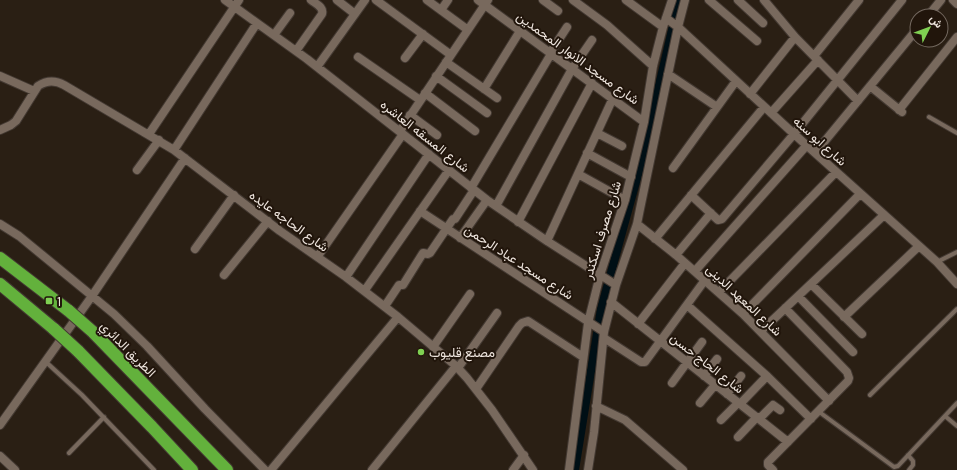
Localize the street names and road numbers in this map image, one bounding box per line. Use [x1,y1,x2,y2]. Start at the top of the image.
street label: شارع مسجد الانوار المحمدين [513,9,642,109]
street label: شارع المسقه العاشره [376,97,472,177]
street label: شارع ابو سنه [789,113,850,170]
street label: شارع مصرف اسكندر [580,179,626,282]
street label: شارع الحاجه عايده [245,187,331,256]
street label: شارع مسجد عباد الرحمن [461,221,576,304]
street label: شارع المعهد الدينى [702,261,785,340]
street label: الطريق الدائري [95,318,159,382]
street label: شارع الحاج حسن [666,330,747,398]

